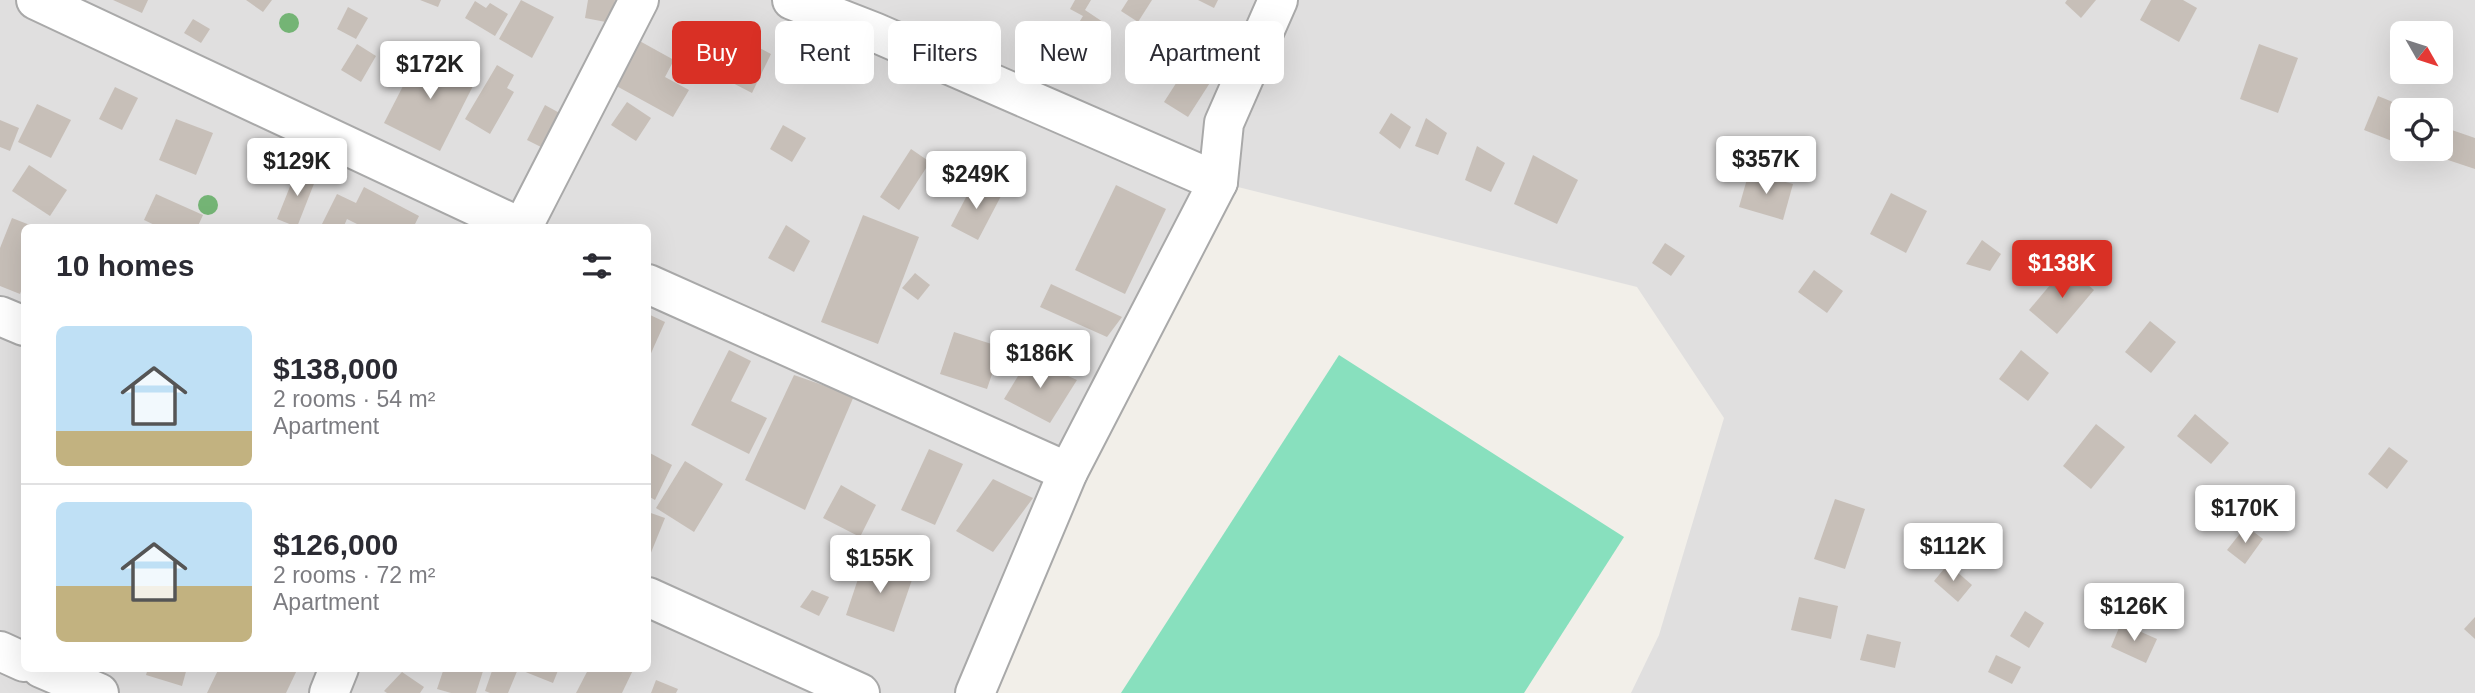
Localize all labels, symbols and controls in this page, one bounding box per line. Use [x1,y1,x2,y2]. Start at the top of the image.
chip: Buy [672,21,761,84]
chip: Rent [775,21,874,84]
chip: Filters [888,21,1001,84]
chip: New [1015,21,1111,84]
chip: Apartment [1125,21,1284,84]
north arrow [2390,21,2454,84]
map controls [2390,21,2453,161]
pin: $172K [381,42,479,101]
text: $172K [396,51,464,77]
button: locate [2390,98,2453,161]
pin: $357K [1717,136,1815,196]
pin: $129K [248,138,346,198]
text: $357K [1732,146,1800,172]
text: $129K [263,148,331,174]
pin: $249K [927,152,1025,211]
text: $249K [942,161,1010,187]
pin: $138K [2013,240,2111,300]
icon: filters [578,247,616,285]
text: 10 homes [56,249,194,282]
text: $138K [2028,250,2096,276]
pin: $186K [991,330,1089,390]
text: $186K [1006,340,1074,366]
text: $138,000 [273,352,398,385]
icon: home [112,354,196,438]
text: 2 rooms · 54 m² [273,386,435,412]
text: Apartment [273,413,379,439]
pin: $170K [2196,486,2294,545]
text: $170K [2211,495,2279,521]
pin: $112K [1904,524,2002,583]
text: $126,000 [273,528,398,561]
icon: home [112,530,196,614]
text: $112K [1920,533,1986,559]
pin: $155K [831,536,929,595]
text: $155K [846,545,914,571]
text: 2 rooms · 72 m² [273,562,435,588]
pin: $126K [2085,584,2183,643]
text: Apartment [273,589,379,615]
text: $126K [2100,593,2168,619]

